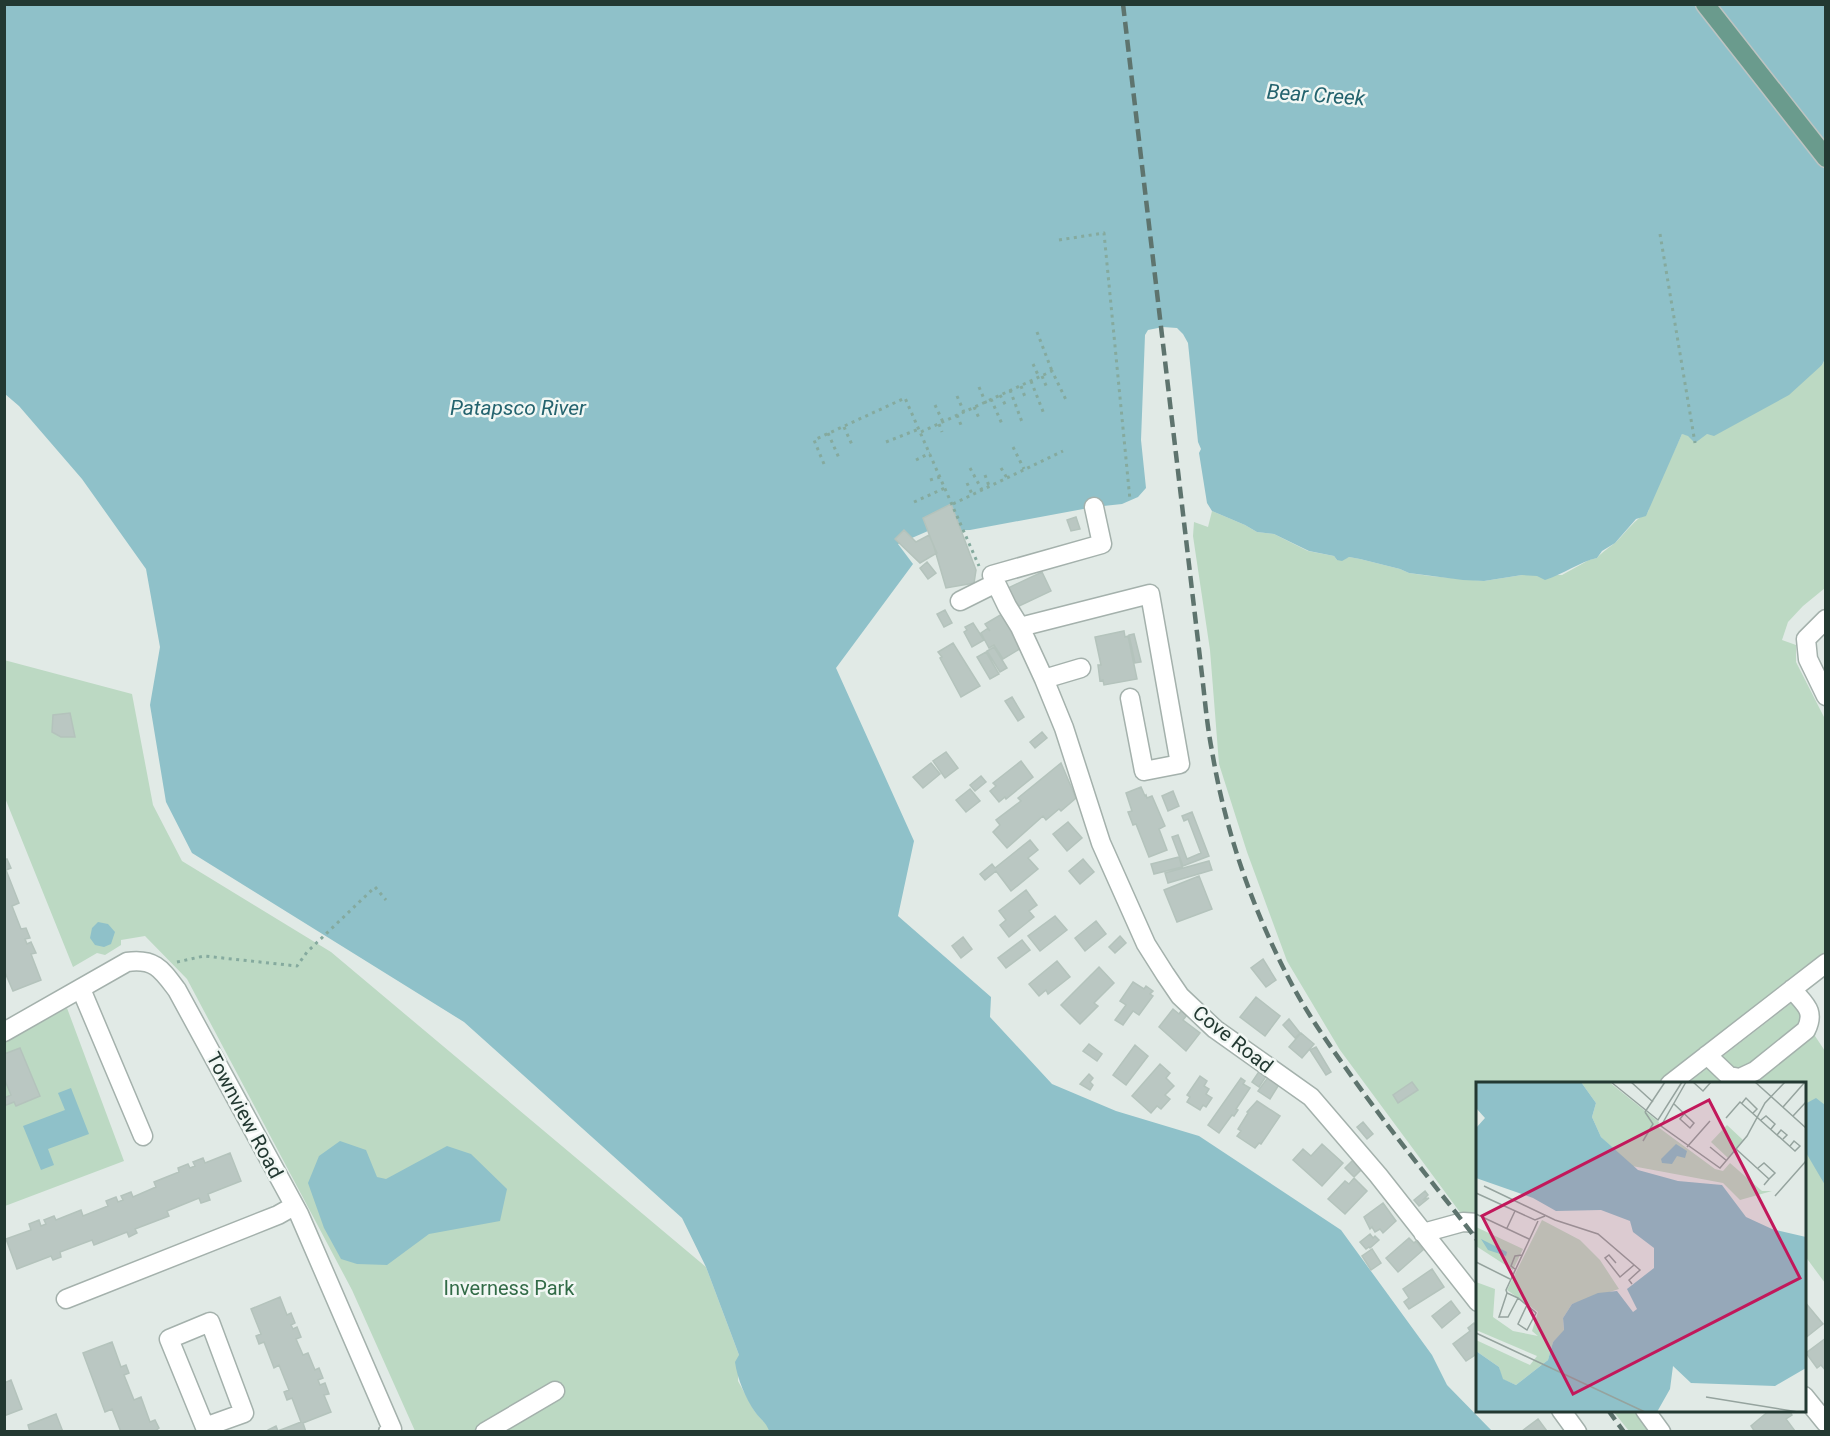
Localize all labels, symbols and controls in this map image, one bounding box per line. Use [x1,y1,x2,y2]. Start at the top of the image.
water label: Bear Creek [1266,80,1367,110]
water label: Patapsco River [450,396,587,420]
street label: Cove Road [1188,1000,1278,1078]
street label: Townview Road [202,1048,288,1182]
inset map [1476,1082,1806,1412]
park label: Inverness Park [444,1276,575,1300]

